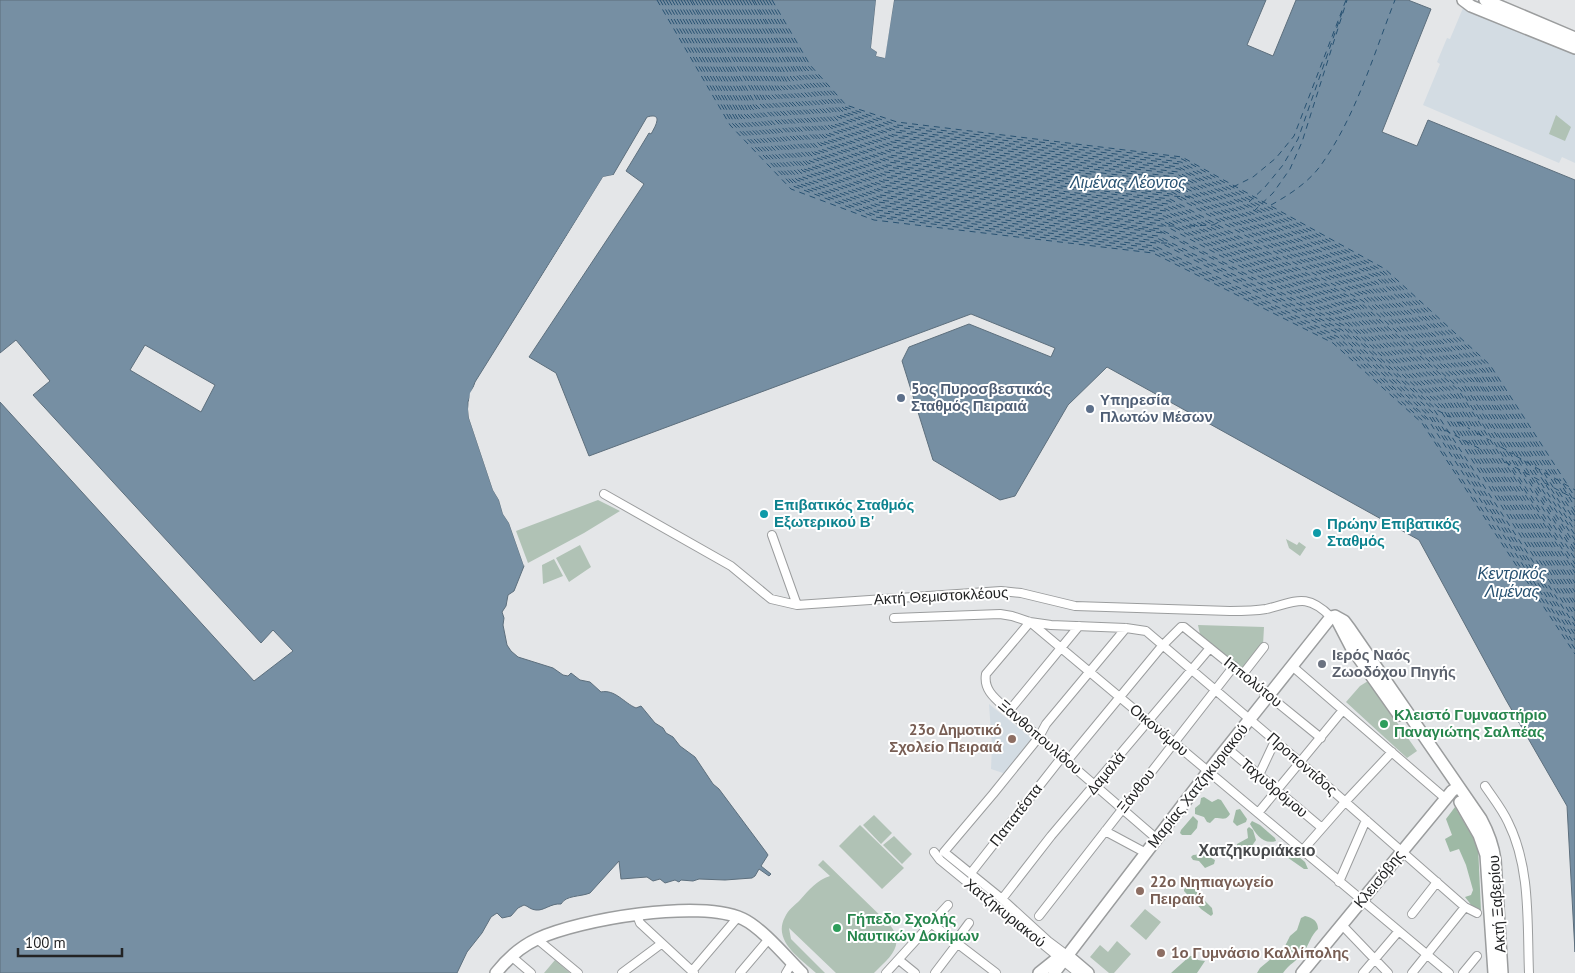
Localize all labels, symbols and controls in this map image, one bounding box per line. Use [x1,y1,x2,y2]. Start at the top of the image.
water label: Λιμένας Λέοντος [1069,172,1186,192]
place label: 5ος Πυροσβεστικός Σταθμός Πειραιά [911,379,1051,415]
place label: Υπηρεσία Πλωτών Μέσων [1100,390,1213,426]
marker: 5ος Πυροσβεστικός Σταθμός Πειραιά [895,392,907,404]
marker: Υπηρεσία Πλωτών Μέσων [1084,403,1096,415]
place label: Επιβατικός Σταθμός Εξωτερικού Β' [774,495,915,531]
marker: Επιβατικός Σταθμός Εξωτερικού Β' [758,508,770,520]
place label: Πρώην Επιβατικός Σταθμός [1327,514,1460,550]
marker: Πρώην Επιβατικός Σταθμός [1311,527,1323,539]
water label: Κεντρικός Λιμένας [1478,563,1547,601]
street label: Ακτή Θεμιστοκλέους [873,582,1009,609]
place label: Ιερός Ναός Ζωοδόχου Πηγής [1332,645,1456,681]
street label: Ιππολύτου [1220,652,1286,711]
marker: Ιερός Ναός Ζωοδόχου Πηγής [1316,658,1328,670]
street label: Ξανθοπουλίδου [995,695,1086,778]
street label: Οικονόμου [1126,699,1193,760]
place label: Κλειστό Γυμναστήριο Παναγιώτης Σαλπέας [1394,705,1547,741]
marker: Κλειστό Γυμναστήριο Παναγιώτης Σαλπέας [1378,718,1390,730]
place label: 23ο Δημοτικό Σχολείο Πειραιά [889,720,1003,756]
street label: Μαρίας Χατζηκυριακού [1143,720,1252,851]
street label: Προποντίδος [1263,728,1341,799]
marker: 23ο Δημοτικό Σχολείο Πειραιά [1006,733,1018,745]
street label: Δαμαλά [1082,747,1129,798]
street label: Ταχυδρόμου [1237,754,1312,821]
street label: Ξάνθου [1112,765,1159,817]
street label: Παπατέστα [985,779,1046,850]
district label: Χατζηκυριάκειο [1198,840,1316,860]
street label: Κλεισόβης [1349,846,1408,912]
street label: Ακτή Ξαβερίου [1484,855,1509,954]
place label: 22ο Νηπιαγωγείο Πειραιά [1150,872,1274,908]
street label: Χατζηκυριακού [961,874,1050,951]
marker: 22ο Νηπιαγωγείο Πειραιά [1134,885,1146,897]
place label: Γήπεδο Σχολής Ναυτικών Δοκίμων [847,909,979,945]
marker: Γήπεδο Σχολής Ναυτικών Δοκίμων [831,922,843,934]
scale bar [18,926,121,958]
text: 100 m [25,933,66,952]
place label: 1ο Γυμνάσιο Καλλίπολης [1171,943,1349,962]
marker: 1ο Γυμνάσιο Καλλίπολης [1155,947,1167,959]

